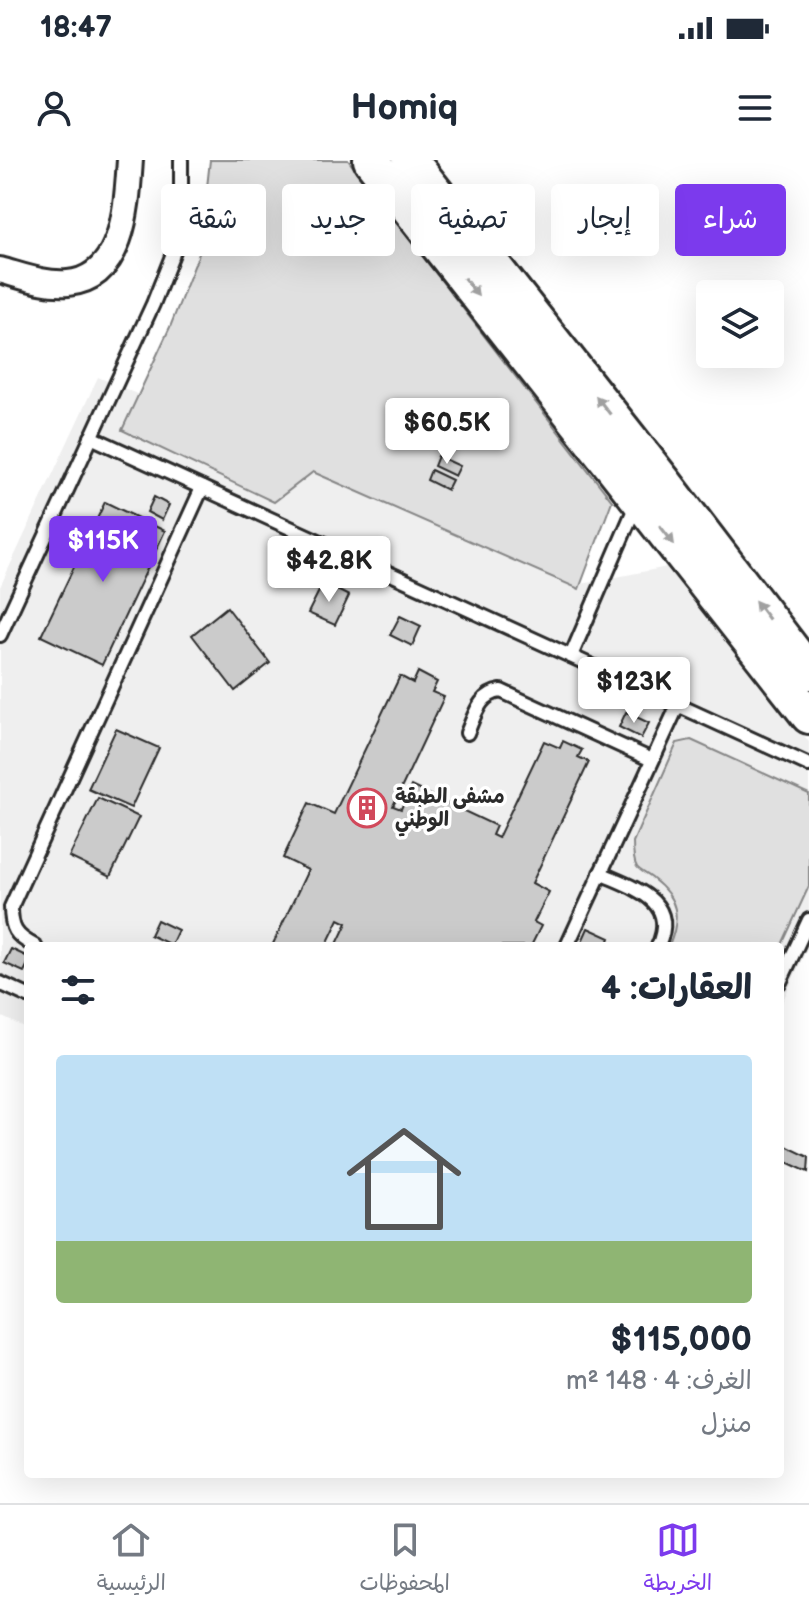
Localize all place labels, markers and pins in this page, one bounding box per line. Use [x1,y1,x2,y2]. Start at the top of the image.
pin: $60.5K [382,398,512,466]
pin: $115K [47,516,159,584]
pin: $42.8K [264,536,394,604]
pin: $123K [578,657,690,725]
place label: مشفى الطبقة الوطني [395,785,505,837]
building icon: مشفى الطبقة الوطني [346,787,388,829]

